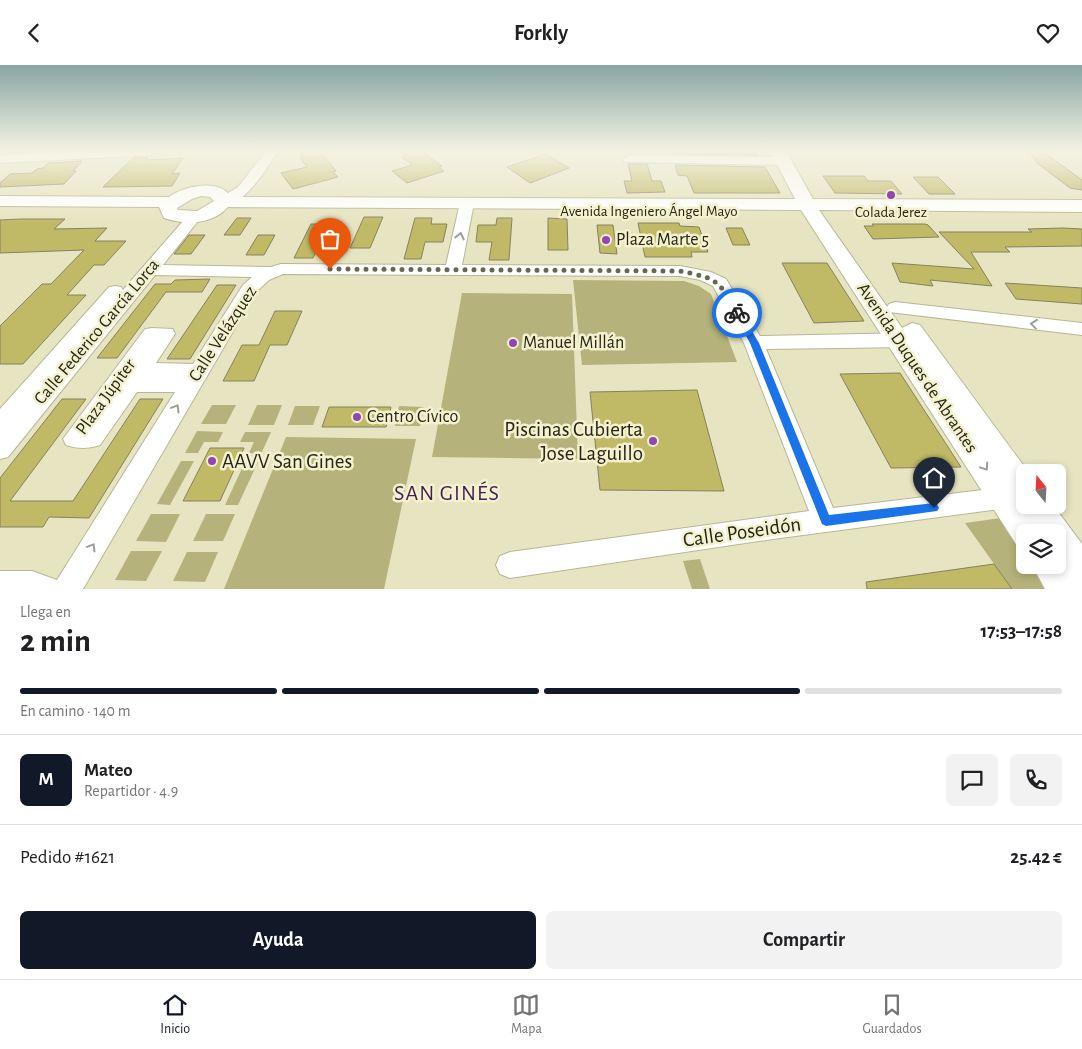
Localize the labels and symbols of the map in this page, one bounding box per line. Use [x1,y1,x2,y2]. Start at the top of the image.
marker: Colada Jerez [885,189,897,201]
street label: Avenida Ingeniero Ángel Mayo [560,202,738,219]
place label: Colada Jerez [855,205,927,220]
pin [309,218,351,269]
one-way arrow [454,231,464,240]
place label: Plaza Marte 5 [616,231,709,249]
marker: Plaza Marte 5 [600,234,612,246]
street label: Calle Federico García Lorca [31,256,163,408]
street label: Avenida Duques de Abrantes [853,280,981,456]
street label: Calle Velázquez [186,283,260,385]
courier [712,288,762,338]
one-way arrow [1029,319,1037,330]
place label: Manuel Millán [523,334,624,352]
marker: Manuel Millán [507,337,519,349]
street label: Plaza Júpiter [73,356,139,438]
one-way arrow [169,404,179,413]
place label: Centro Cívico [367,408,459,426]
marker: Centro Cívico [351,411,363,423]
place label: Piscinas Cubierta Jose Laguillo [504,419,643,464]
marker: Piscinas Cubierta Jose Laguillo [647,435,659,447]
place label: AAVV San Gines [222,451,352,472]
marker: AAVV San Gines [206,455,218,467]
pin [913,457,955,508]
one-way arrow [979,461,988,471]
north arrow [1016,464,1066,514]
district label: SAN GINÉS [394,481,500,504]
street label: Calle Poseidón [682,513,802,551]
one-way arrow [86,544,96,553]

